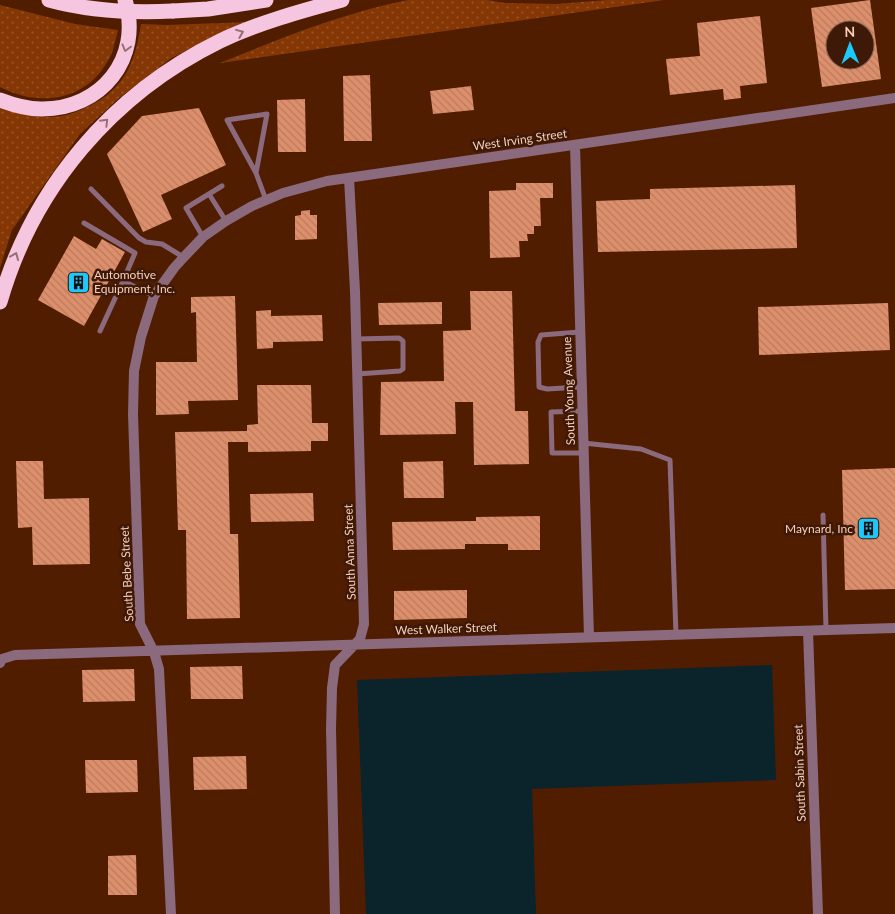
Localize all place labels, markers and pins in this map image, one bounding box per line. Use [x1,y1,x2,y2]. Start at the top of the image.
place label: Automotive Equipment, Inc. [94,267,175,296]
building icon: Automotive Equipment, Inc. [66,270,90,294]
building icon: Maynard, Inc [857,517,881,541]
place label: Maynard, Inc [785,521,853,536]

